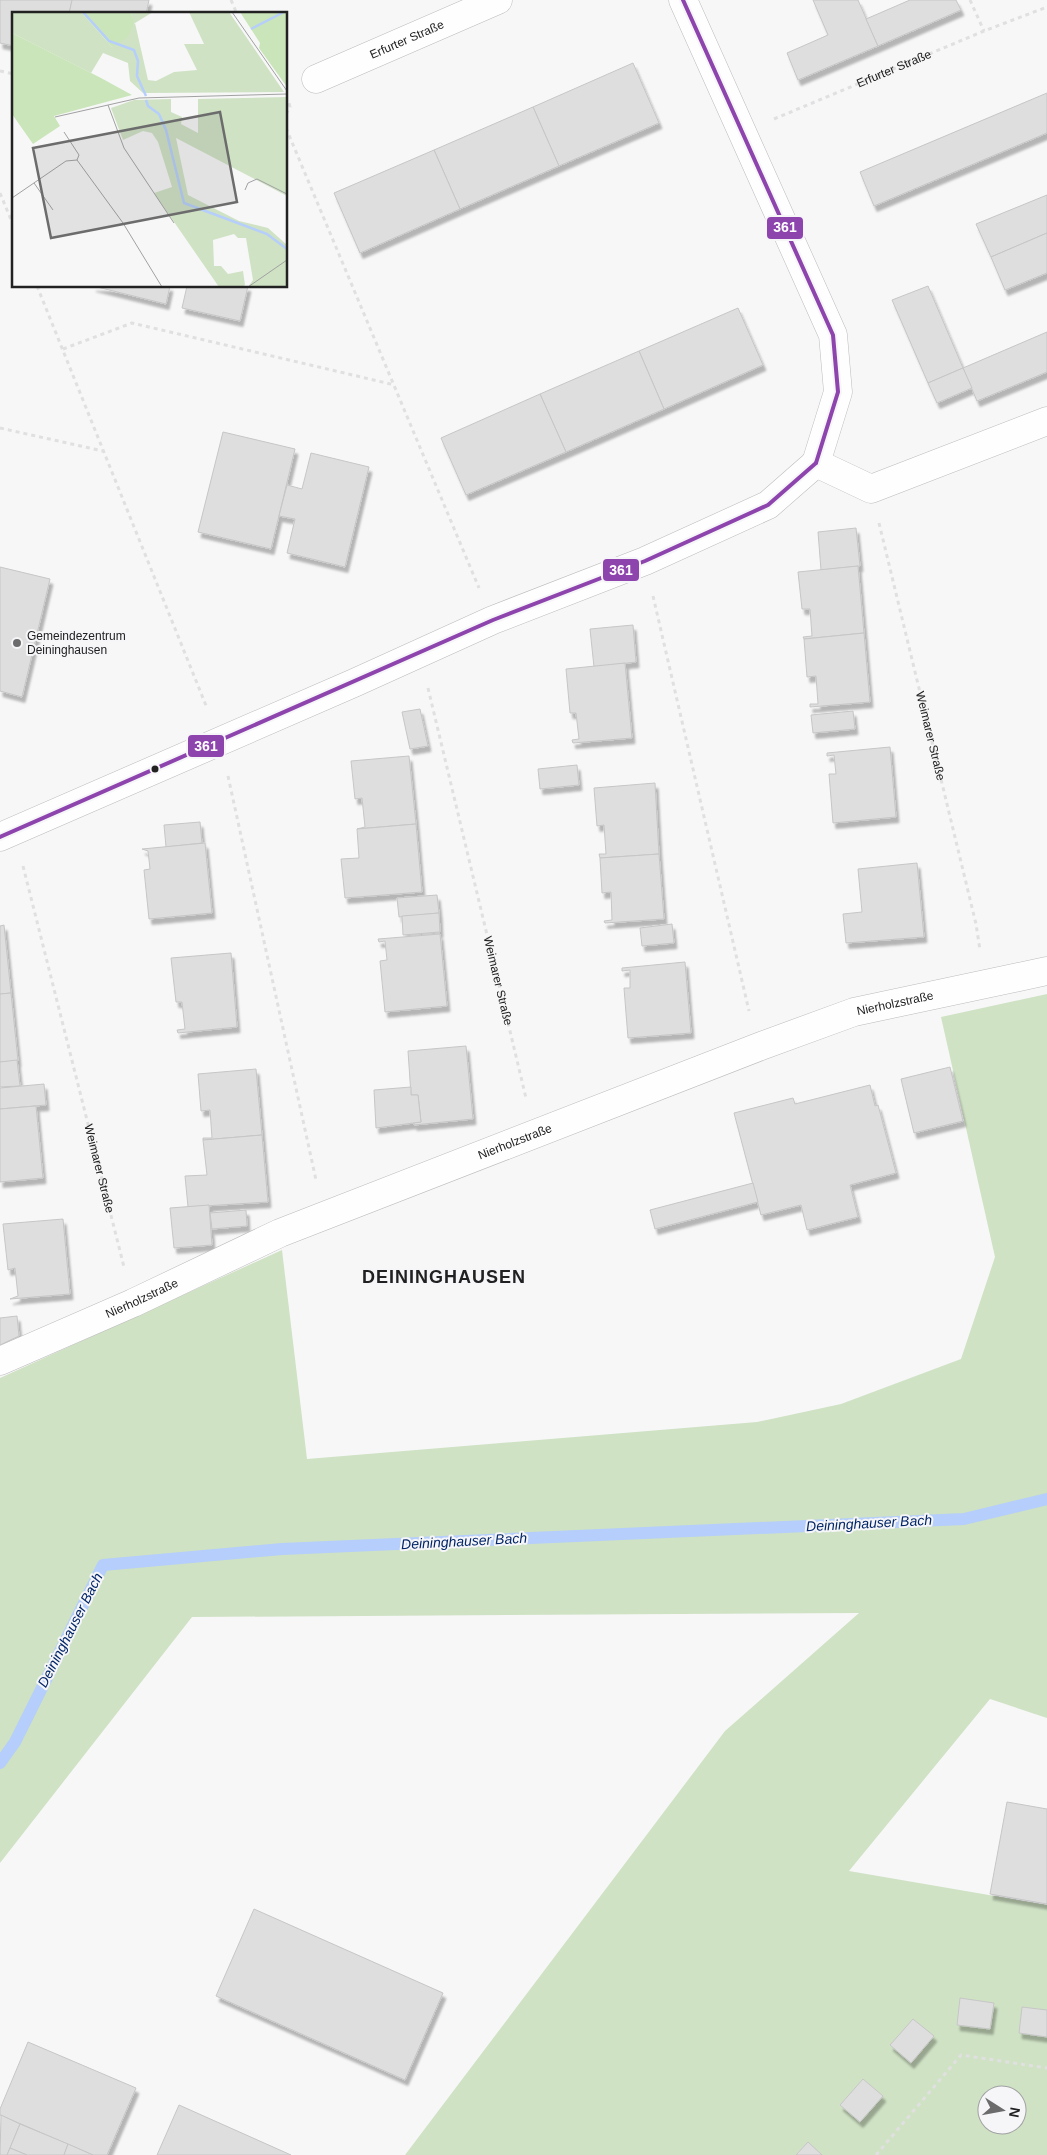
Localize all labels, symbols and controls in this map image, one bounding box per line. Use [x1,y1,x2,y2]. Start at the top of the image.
inset map [12,12,288,288]
street label: Erfurter Straße [368,17,446,62]
street label: Erfurter Straße [855,47,934,91]
line badge: 361 [766,216,804,240]
text: 361 [773,219,797,235]
line badge: 361 [602,558,640,582]
text: 361 [609,562,633,578]
place label: Gemeindezentrum Deininghausen [27,629,126,657]
marker: Gemeindezentrum Deininghausen [11,637,23,649]
street label: Weimarer Straße [913,690,948,782]
line badge: 361 [187,734,225,758]
text: 361 [194,738,218,754]
unlabelled marker [150,764,160,774]
street label: Weimarer Straße [481,935,515,1027]
street label: Nierholzstraße [855,988,935,1018]
street label: Nierholzstraße [476,1121,554,1162]
street label: Weimarer Straße [81,1123,117,1215]
district label: DEININGHAUSEN [362,1267,526,1287]
street label: Nierholzstraße [103,1275,181,1321]
water label: Deininghauser Bach [806,1512,933,1534]
water label: Deininghauser Bach [401,1530,528,1552]
water label: Deininghauser Bach [34,1570,106,1690]
north arrow [977,2085,1027,2135]
text: N [1006,2106,1024,2119]

